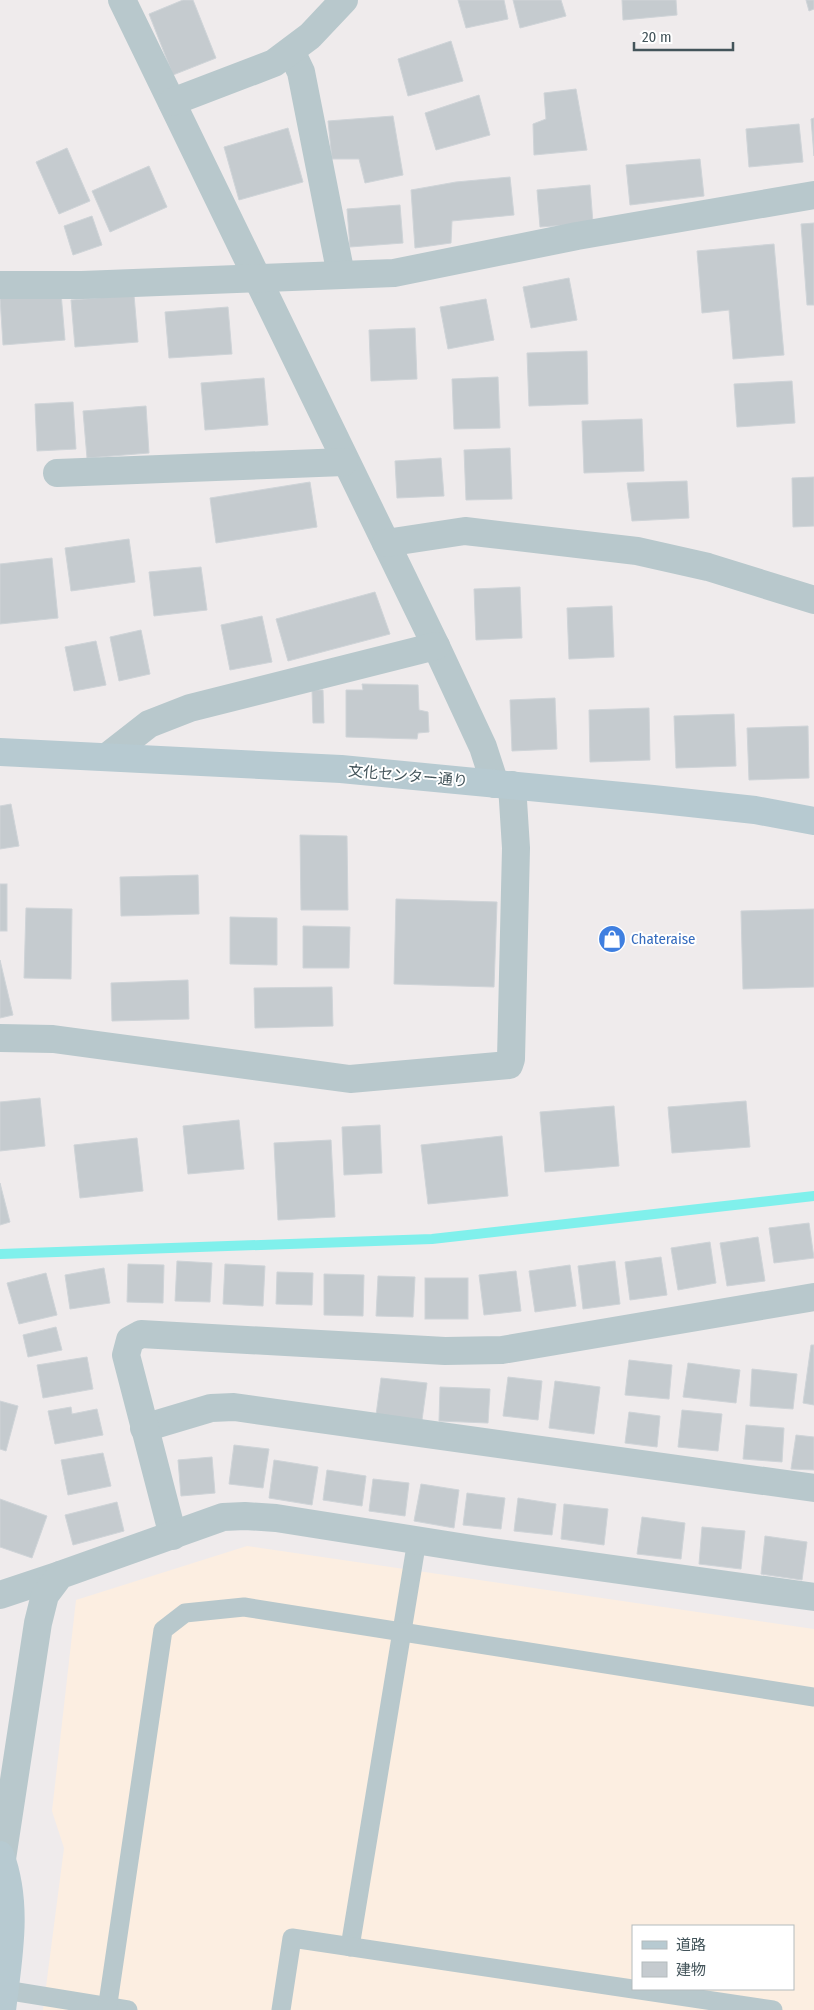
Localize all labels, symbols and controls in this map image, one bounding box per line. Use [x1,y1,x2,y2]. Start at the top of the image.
scale bar [634,20,733,52]
text: 20 m [642,28,672,46]
street label: 文化センター通り [347,762,469,790]
shop icon: Chateraise [597,924,627,954]
place label: Chateraise [631,930,696,948]
legend [632,1925,794,1990]
text: 道路 [676,1936,706,1954]
text: 建物 [676,1961,706,1979]

